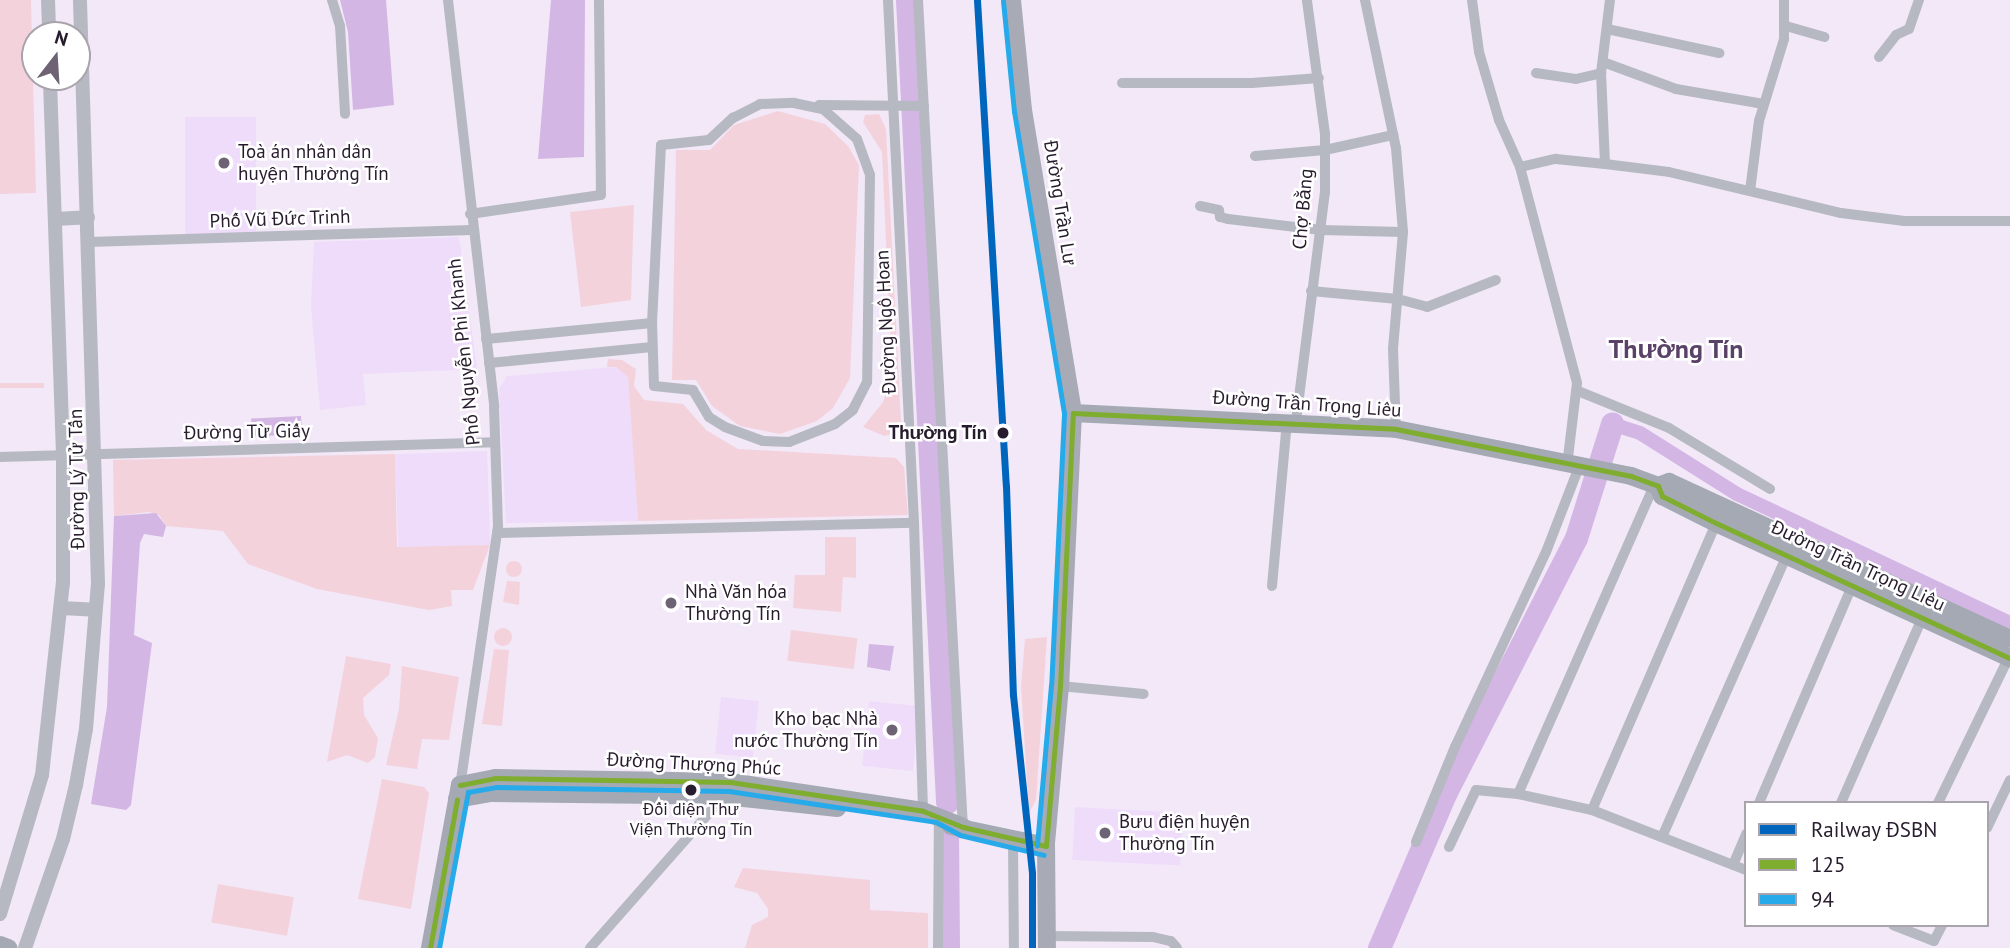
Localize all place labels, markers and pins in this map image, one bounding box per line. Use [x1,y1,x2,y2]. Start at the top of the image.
place label: Toà án nhân dân huyện Thường Tín [238,141,390,185]
marker: Toà án nhân dân huyện Thường Tín [216,155,232,171]
place label: Thường Tín [888,422,987,444]
marker: Thường Tín [993,423,1013,443]
place label: Nhà Văn hóa Thường Tín [685,581,787,625]
marker: Nhà Văn hóa Thường Tín [663,595,679,611]
place label: Kho bạc Nhà nước Thường Tín [732,708,878,752]
marker: Kho bạc Nhà nước Thường Tín [884,722,900,738]
marker: Đối diện Thư Viện Thường Tín [684,783,698,797]
place label: Đối diện Thư Viện Thường Tín [629,800,753,840]
place label: Bưu điện huyện Thường Tín [1119,811,1250,855]
marker: Bưu điện huyện Thường Tín [1097,825,1113,841]

